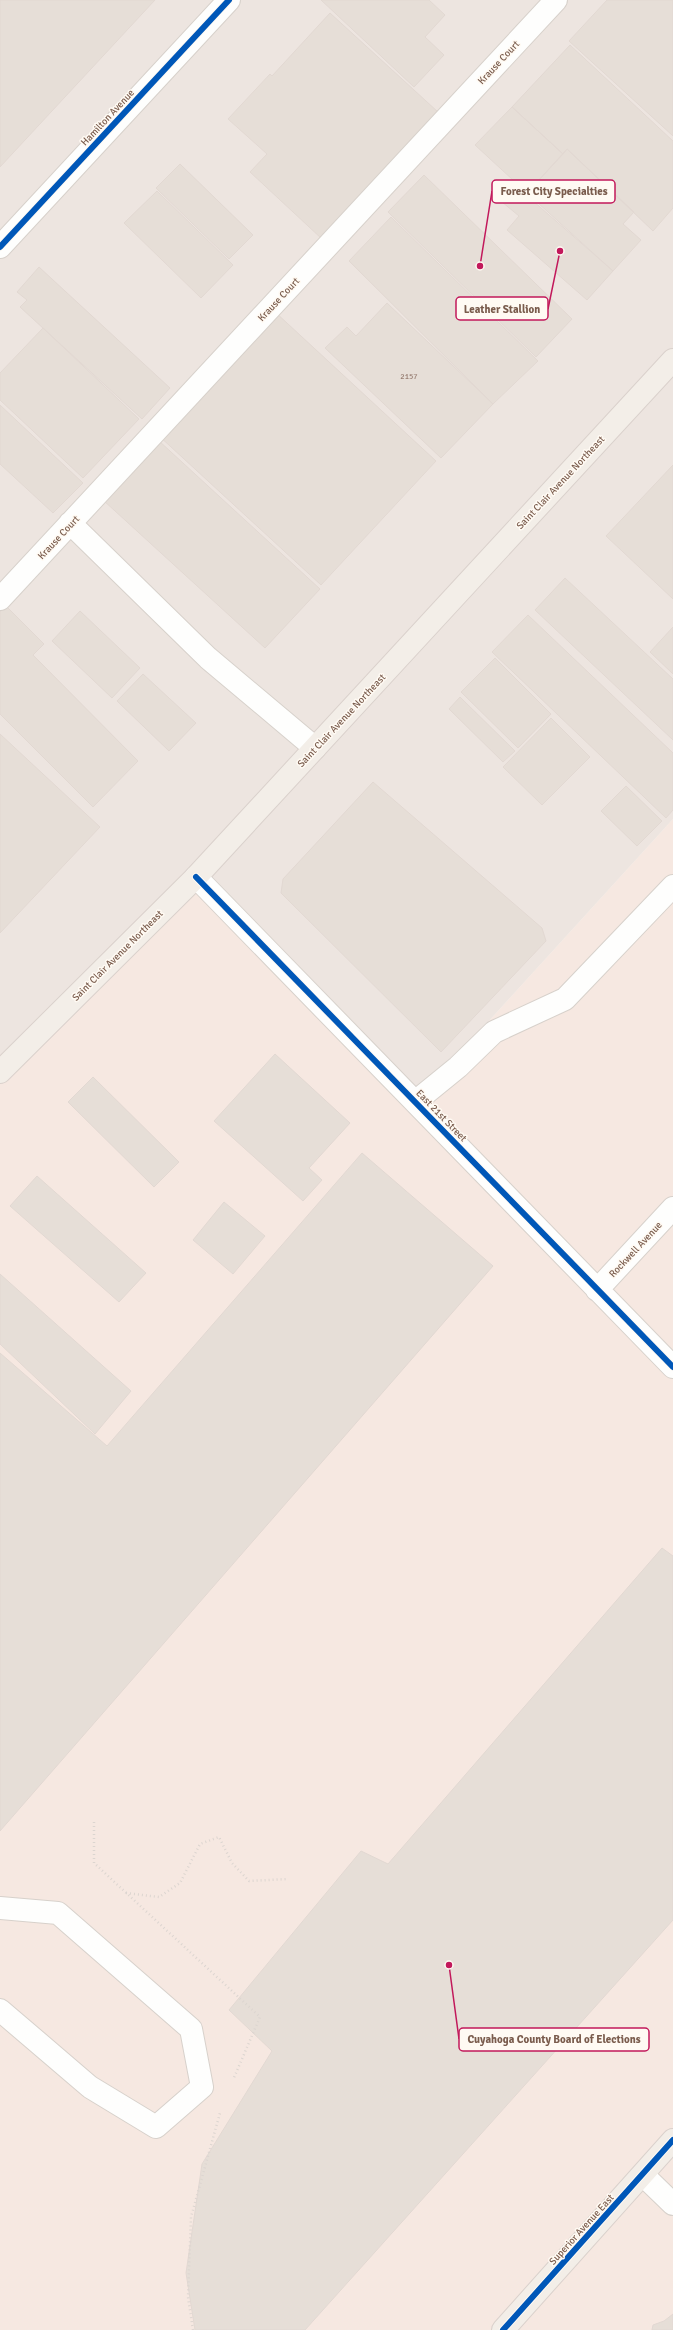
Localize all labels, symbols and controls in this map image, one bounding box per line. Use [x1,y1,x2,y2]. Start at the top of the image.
street label: Krause Court [475,38,522,87]
street label: Hamilton Avenue [79,87,137,148]
callout: Forest City Specialties [492,180,615,203]
text: Forest City Specialties [500,185,608,198]
street label: Krause Court [255,275,302,324]
callout: Leather Stallion [456,297,548,320]
text: Leather Stallion [464,303,540,316]
house number: 2157 [400,371,418,381]
street label: Saint Clair Avenue Northeast [514,433,608,532]
street label: Krause Court [35,513,82,562]
street label: Saint Clair Avenue Northeast [295,671,389,770]
street label: Saint Clair Avenue Northeast [70,907,166,1004]
street label: East 21st Street [413,1087,469,1145]
street label: Rockwell Avenue [607,1219,665,1280]
callout: Cuyahoga County Board of Elections [459,2028,649,2051]
text: Cuyahoga County Board of Elections [467,2033,641,2046]
street label: Superior Avenue East [547,2191,617,2267]

